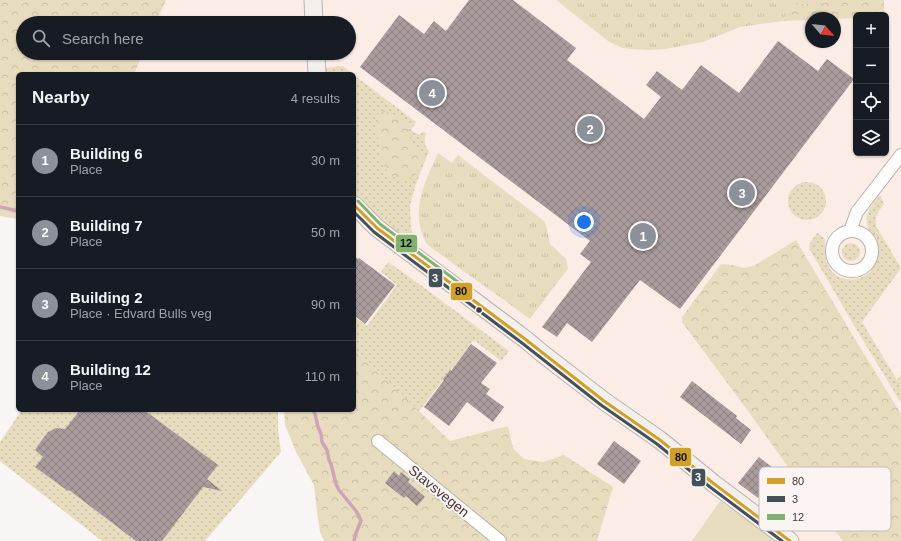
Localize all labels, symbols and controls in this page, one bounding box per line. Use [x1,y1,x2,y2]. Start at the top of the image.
north arrow [805,12,841,48]
map controls [853,12,889,156]
button: + [853,12,889,48]
search box [16,16,356,60]
icon: search [30,27,52,49]
text: Search here [62,30,144,47]
button: − [853,48,889,84]
pin: 4 [419,78,445,108]
button: locate [853,84,889,120]
text: Nearby [32,88,90,107]
text: 4 results [291,91,340,106]
pin: 2 [577,114,603,144]
button: layers [853,120,889,156]
text: Building 6 [70,145,143,162]
text: 1 [41,153,49,168]
text: 30 m [311,153,340,168]
text: Place [70,162,103,177]
pin: 3 [729,178,755,208]
your location [574,212,594,232]
text: Building 7 [70,217,143,234]
pin: 1 [630,221,656,251]
text: 2 [41,225,49,240]
text: 50 m [311,225,340,240]
text: Place [70,234,103,249]
line badge: 12 [395,234,418,253]
text: 12 [400,237,412,249]
line badge: 3 [428,268,443,288]
text: 3 [432,272,438,284]
line badge: 80 [450,282,473,301]
text: 80 [455,285,467,297]
text: Building 2 [70,289,143,306]
text: 3 [41,297,49,312]
text: 90 m [311,297,340,312]
unlabelled marker [474,305,484,315]
text: Place · Edvard Bulls veg [70,306,212,321]
text: Building 12 [70,361,151,378]
text: 4 [41,369,49,384]
text: 110 m [305,369,340,384]
text: Place [70,378,103,393]
line badge: 80 [669,447,692,467]
text: 80 [675,451,687,463]
street label: Stavsvegen [406,462,472,520]
legend [759,467,891,531]
line badge: 3 [691,468,706,487]
text: 3 [695,471,701,483]
text: 80 [792,475,804,487]
text: 3 [792,493,798,505]
text: 12 [792,511,804,523]

